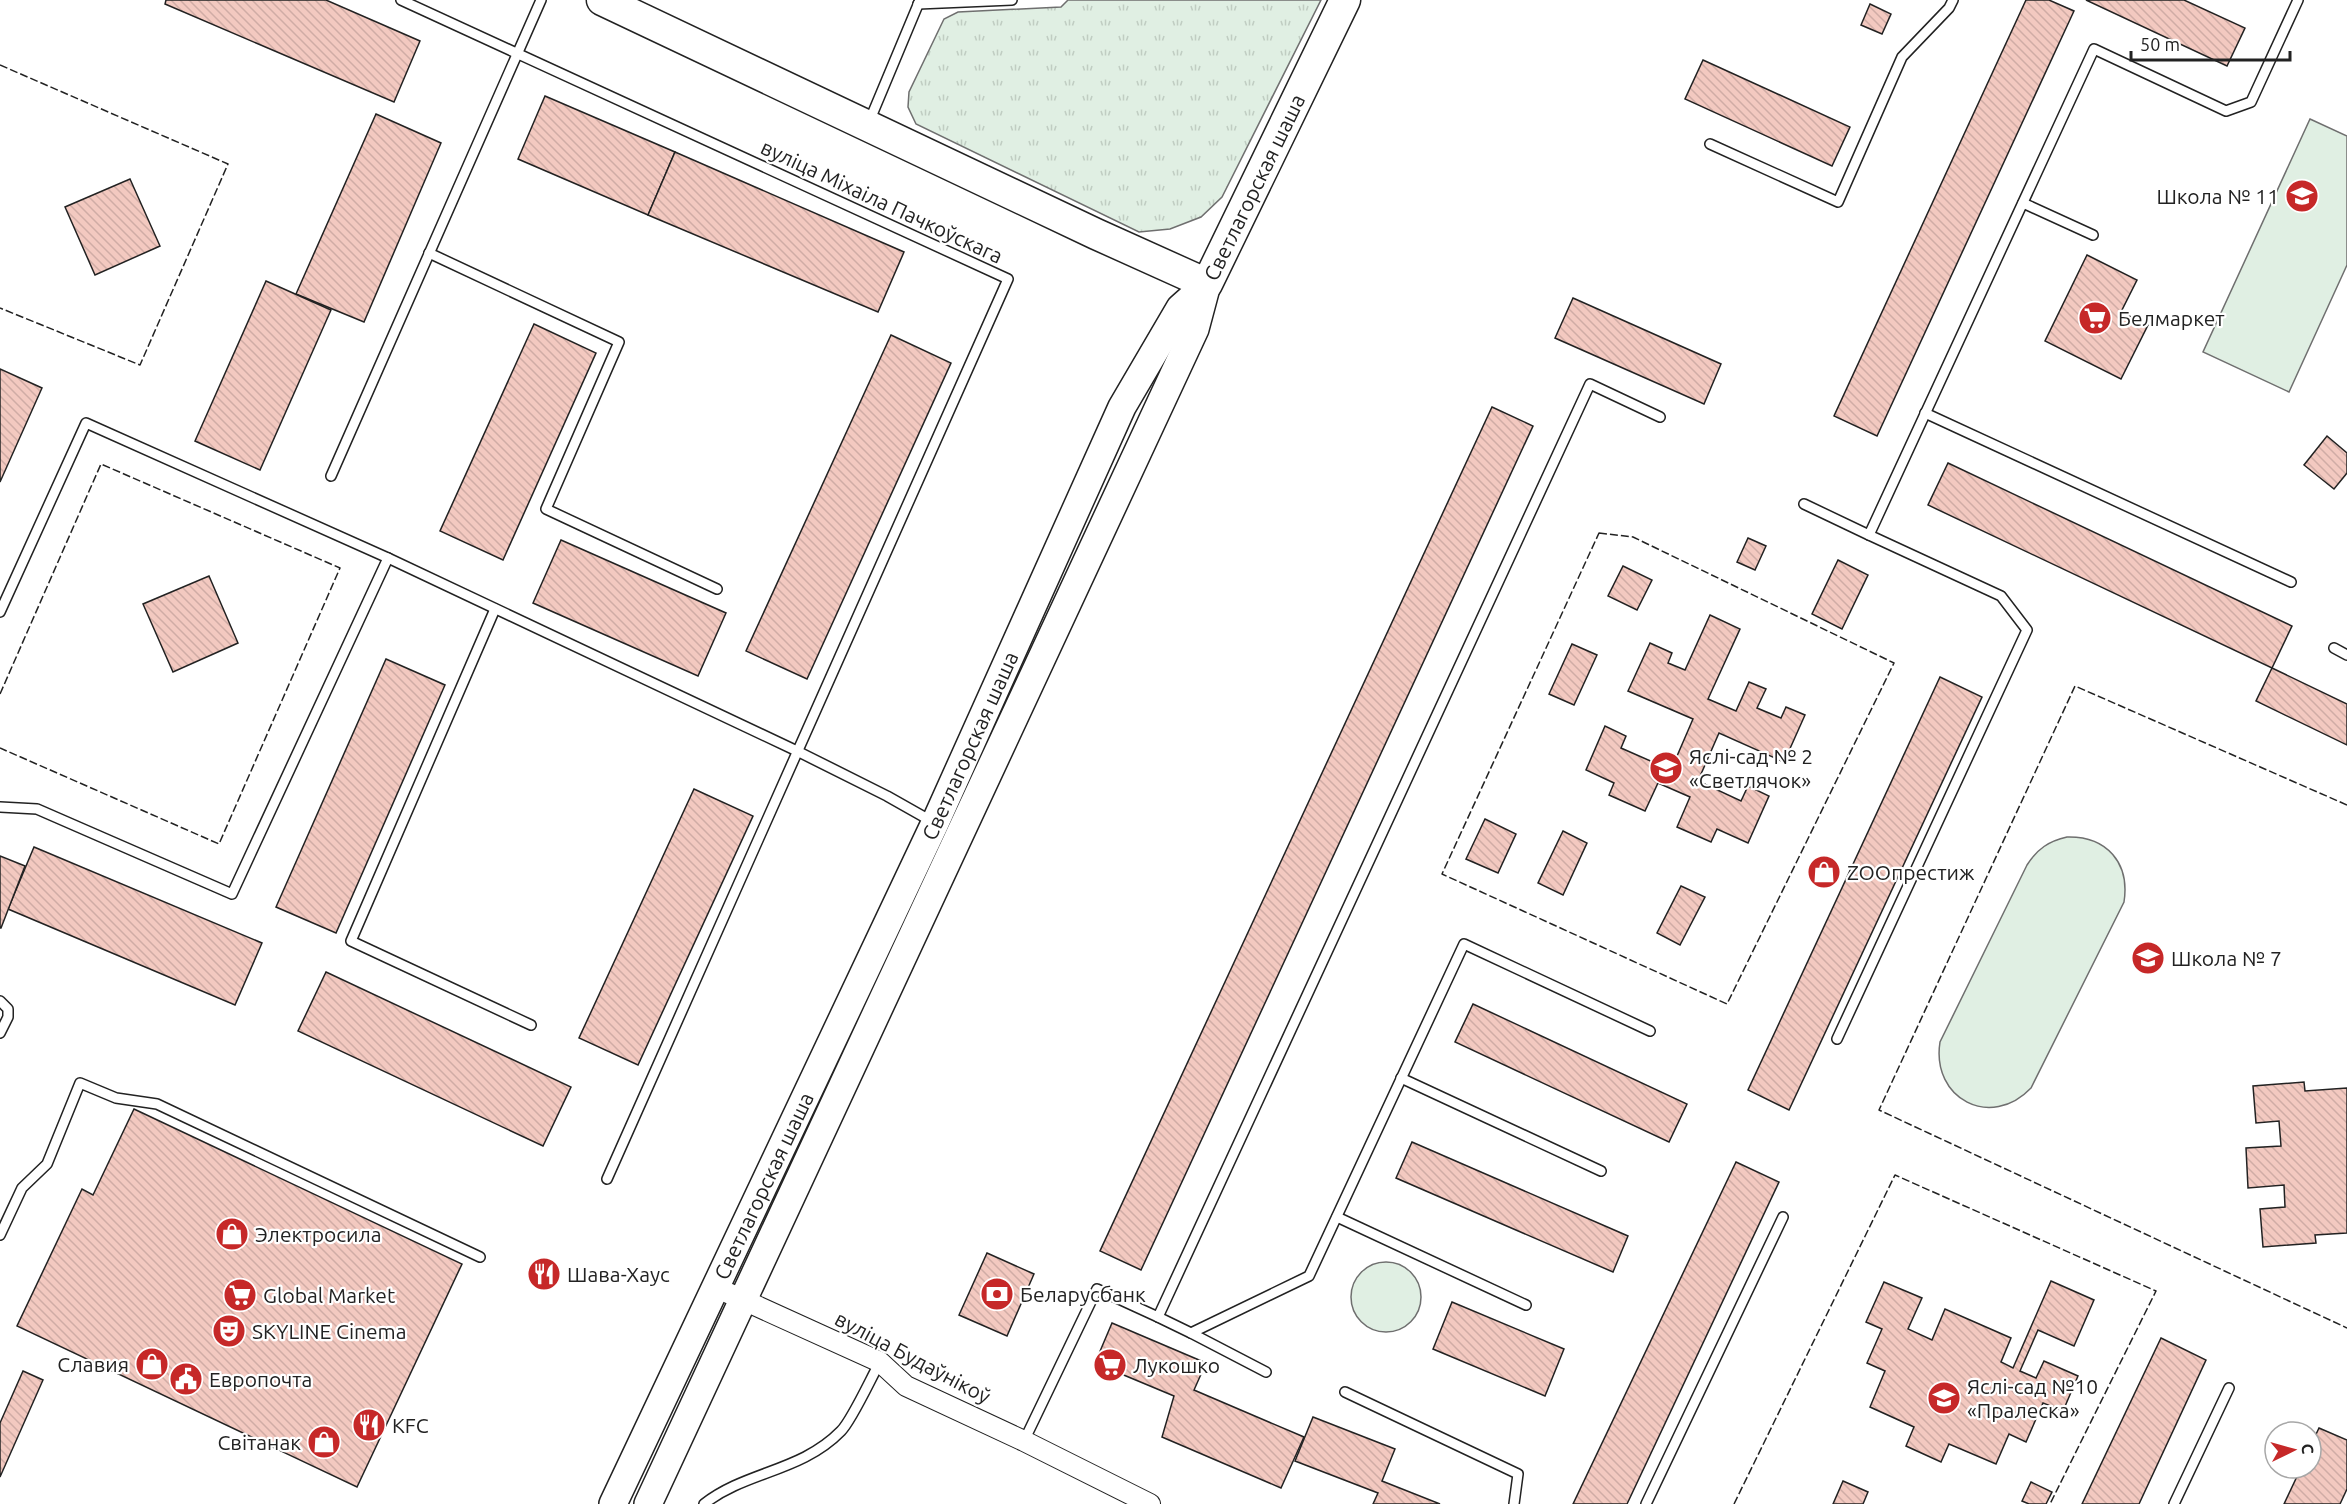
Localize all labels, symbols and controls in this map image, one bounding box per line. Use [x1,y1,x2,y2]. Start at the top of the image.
scale bar [2131,24,2290,62]
text: 50 m [2140,34,2180,54]
street label: Светлагорская шаша [1199,90,1309,284]
street label: вуліца Міхаіла Пачкоўскага [757,134,1007,268]
school or university icon: Школа № 11 [2284,178,2320,214]
place label: Школа № 11 [2156,184,2279,208]
supermarket icon: Белмаркет [2077,300,2113,336]
place label: Белмаркет [2118,306,2225,330]
street label: Светлагорская шаша [917,648,1023,844]
place label: Яслі-сад № 2 «Светлячок» [1689,744,1813,792]
school or university icon: Яслі-сад № 2 «Светлячок» [1648,750,1684,786]
shop icon: ZOOпрестиж [1806,854,1842,890]
place label: ZOOпрестиж [1847,860,1975,884]
school or university icon: Школа № 7 [2130,940,2166,976]
place label: Школа № 7 [2171,946,2282,970]
street label: Светлагорская шаша [709,1088,818,1283]
shop icon: Электросила [214,1216,250,1252]
place label: Электросила [255,1222,382,1246]
restaurant icon: Шава-Хаус [526,1256,562,1292]
place label: Шава-Хаус [567,1262,670,1286]
bank icon: Беларусбанк [979,1276,1015,1312]
supermarket icon: Global Market [222,1277,258,1313]
place label: Беларусбанк [1020,1282,1146,1306]
place label: Global Market [263,1283,395,1307]
street label: вуліца Будаўнікоў [831,1306,995,1408]
theatre icon: SKYLINE Cinema [211,1313,247,1349]
place label: SKYLINE Cinema [252,1319,407,1343]
shop icon: Славия [134,1346,170,1382]
supermarket icon: Лукошко [1092,1347,1128,1383]
place label: Славия [57,1352,129,1376]
place label: Лукошко [1133,1353,1220,1377]
public building icon: Европочта [168,1361,204,1397]
place label: Европочта [209,1367,312,1391]
place label: Яслі-сад №10 «Пралеска» [1967,1374,2098,1422]
school or university icon: Яслі-сад №10 «Пралеска» [1926,1380,1962,1416]
restaurant icon: KFC [351,1407,387,1443]
place label: KFC [392,1413,429,1437]
north arrow [2263,1420,2323,1480]
shop icon: Світанак [306,1424,342,1460]
place label: Світанак [217,1430,301,1454]
text: С [2299,1443,2317,1455]

